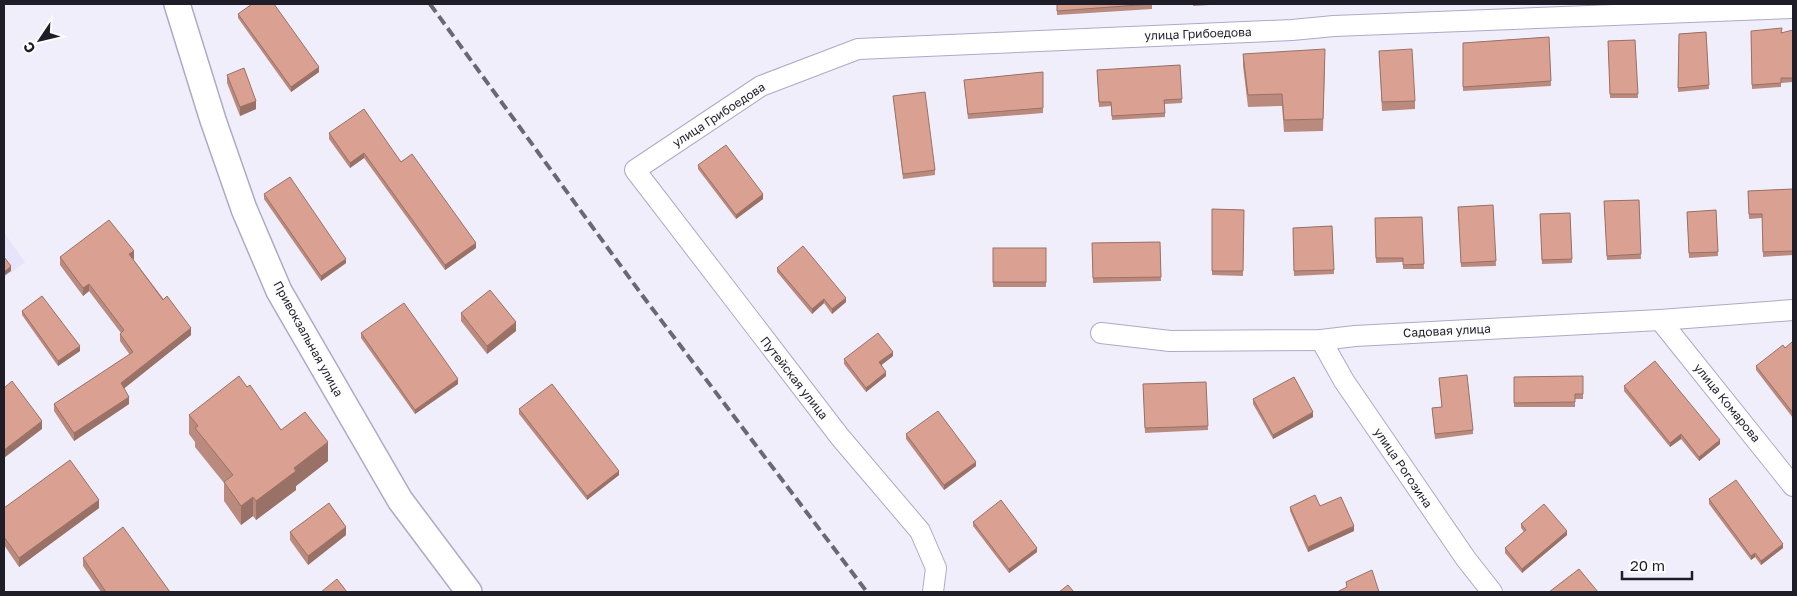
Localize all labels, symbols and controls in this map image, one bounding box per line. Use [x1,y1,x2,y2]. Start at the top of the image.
north arrow [15,15,65,65]
street label: улица Грибоедова [1144,24,1252,43]
text: С [19,39,39,57]
street label: улица Грибоедова [670,79,768,150]
street label: Привокзальная улица [270,278,347,399]
street label: Садовая улица [1403,321,1491,340]
street label: Путейская улица [757,333,831,422]
street label: улица Комарова [1691,360,1764,445]
street label: улица Рогозина [1371,425,1436,511]
scale bar [1622,548,1692,580]
text: 20 m [1630,556,1665,574]

